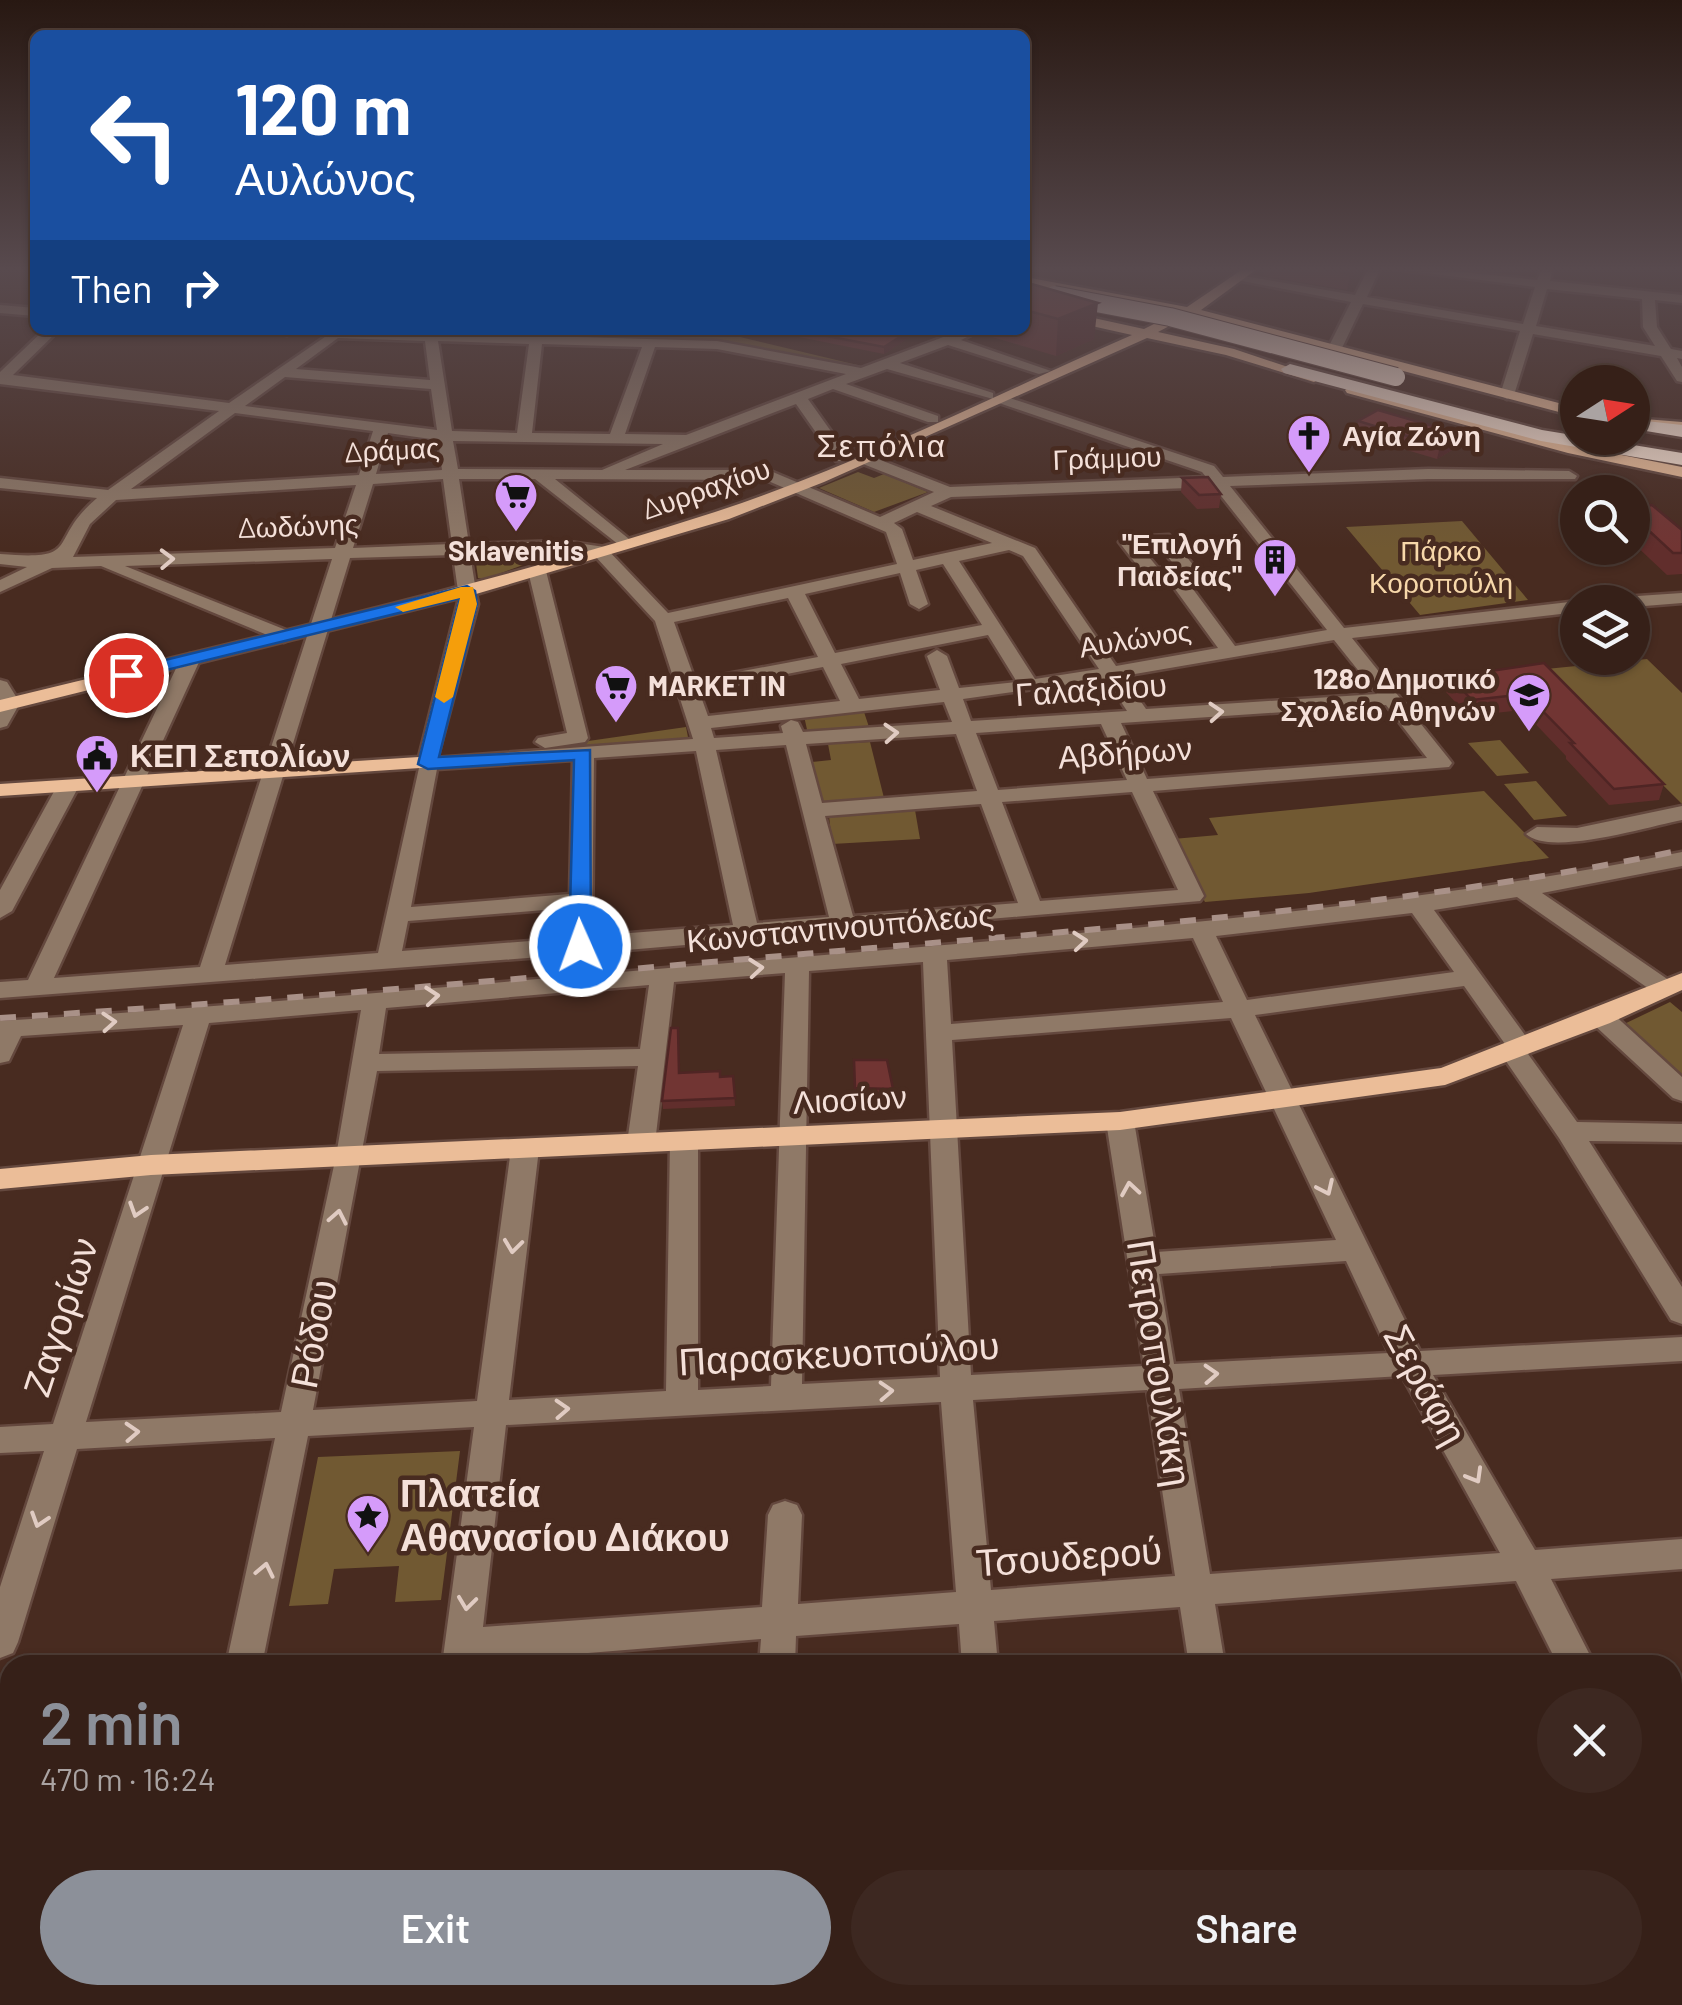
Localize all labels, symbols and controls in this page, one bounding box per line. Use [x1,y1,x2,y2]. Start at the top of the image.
text: 120 m [235,65,411,149]
icon: left [70,70,200,200]
text: Αυλώνος [235,150,416,204]
icon: right [173,260,228,315]
text: Then [70,265,153,311]
north arrow [1560,365,1650,455]
map controls [1560,365,1650,675]
church icon: Αγία Ζώνη [1286,413,1332,474]
place label: Αγία Ζώνη [1342,418,1481,452]
district label: Σεπόλια [816,425,948,463]
street label: Δράμας [344,430,440,468]
street label: Γράμμου [1052,438,1162,476]
street label: Δυρραχίου [637,450,774,526]
supermarket icon: Sklavenitis [493,472,539,533]
button: search [1560,475,1650,565]
street label: Δωδώνης [237,506,359,544]
place label: "Επιλογή Παιδείας" [1117,526,1242,592]
place label: Sklavenitis [448,533,584,567]
park label: Πάρκο Κοροπούλη [1369,533,1513,599]
building icon: "Επιλογή Παιδείας" [1252,537,1298,598]
one-way arrow [160,549,176,570]
button: layers [1560,585,1650,675]
street label: Αυλώνος [1077,612,1193,664]
pin [84,633,169,718]
icon: arrive [99,648,154,703]
place label: 128ο Δημοτικό Σχολείο Αθηνών [1280,661,1496,727]
supermarket icon: MARKET IN [593,663,639,724]
street label: Γαλαξιδίου [1014,664,1168,712]
place label: MARKET IN [648,668,786,702]
school or university icon: 128ο Δημοτικό Σχολείο Αθηνών [1506,672,1552,733]
one-way arrow [1208,702,1224,723]
one-way arrow [884,723,900,744]
street label: Αβδήρων [1056,727,1193,776]
public building icon: ΚΕΠ Σεπολίων [74,733,120,794]
place label: ΚΕΠ Σεπολίων [130,735,351,773]
position arrow [528,894,632,998]
street label: Κωνσταντινουπόλεως [685,894,995,958]
one-way arrow [1073,930,1089,952]
one-way arrow [749,958,765,979]
one-way arrow [425,985,441,1007]
one-way arrow [101,1012,117,1034]
street label: Λιοσίων [792,1076,908,1120]
one-way arrow [1313,1177,1333,1195]
one-way arrow [1121,1180,1142,1197]
one-way arrow [128,1201,148,1218]
one-way arrow [326,1209,347,1226]
street label: Ζαγορίων [12,1231,106,1401]
street label: Πετροπουλάκη [1119,1236,1203,1489]
one-way arrow [503,1237,524,1254]
street label: Ρόδου [279,1275,345,1392]
street label: Σεράφη [1375,1316,1478,1452]
street label: Παρασκευοπούλου [677,1321,1000,1383]
one-way arrow [1203,1363,1219,1384]
one-way arrow [879,1381,895,1402]
one-way arrow [554,1399,570,1420]
one-way arrow [125,1422,141,1443]
one-way arrow [1463,1465,1482,1483]
place label: Πλατεία Αθανασίου Διάκου [400,1469,730,1559]
place icon: Πλατεία Αθανασίου Διάκου [345,1493,391,1554]
one-way arrow [30,1510,50,1527]
street label: Τσουδερού [974,1526,1163,1584]
one-way arrow [253,1562,274,1579]
one-way arrow [458,1595,479,1611]
text: 2 min [40,1685,183,1757]
button: close [1537,1688,1642,1793]
text: 470 m · 16:24 [40,1759,216,1797]
button: Exit [40,1870,831,1985]
button: Share [851,1870,1642,1985]

